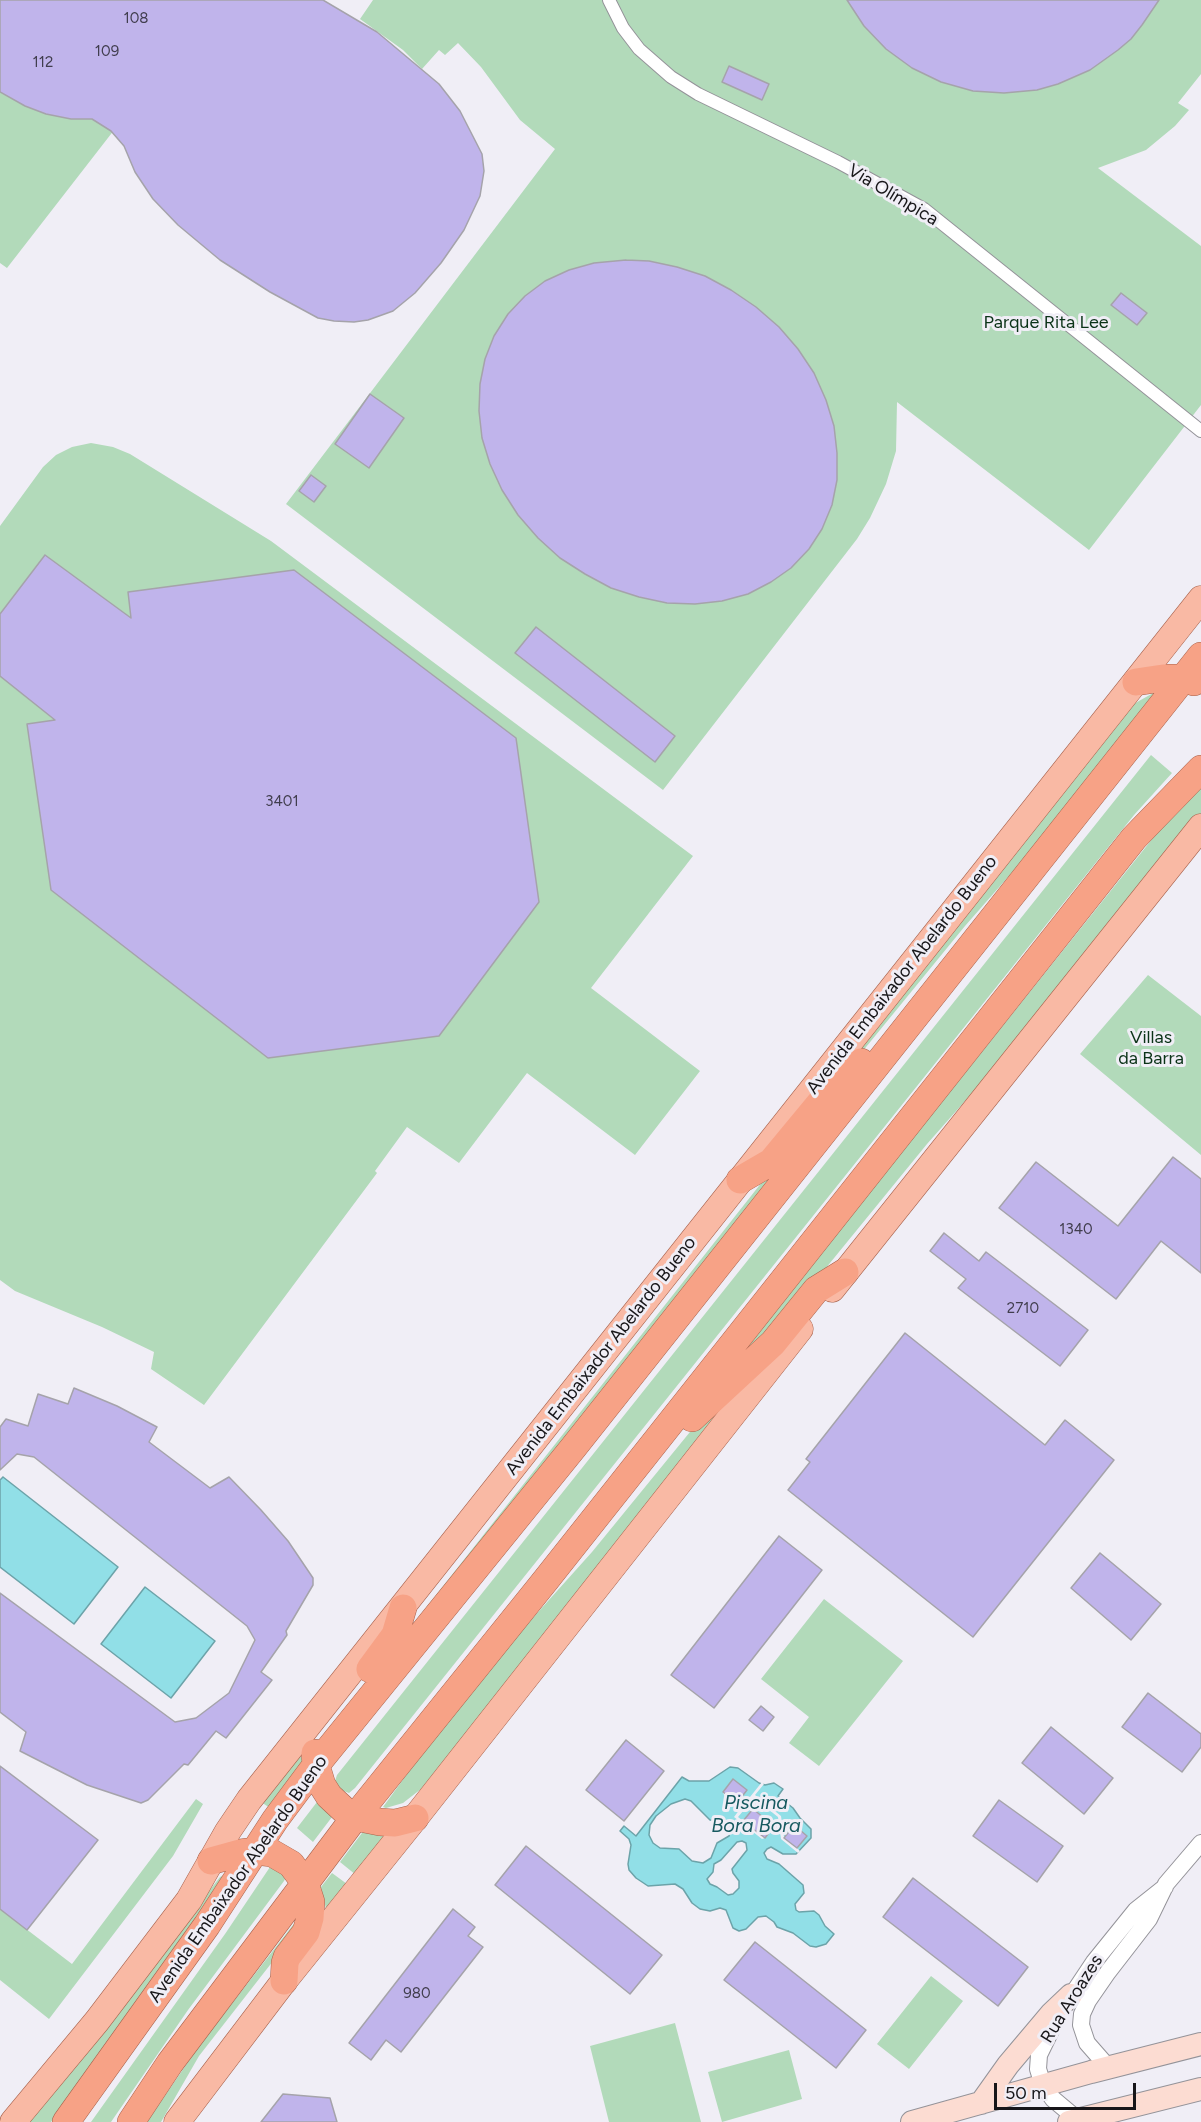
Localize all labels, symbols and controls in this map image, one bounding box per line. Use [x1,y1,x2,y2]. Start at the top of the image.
house number: 108 [123,10,149,28]
house number: 109 [95,43,119,61]
house number: 112 [33,54,53,72]
street label: Via Olímpica [844,160,942,230]
park label: Parque Rita Lee [983,312,1109,334]
house number: 3401 [265,793,299,811]
street label: Avenida Embaixador Abelardo Bueno [802,851,1002,1099]
park label: Villas da Barra [1118,1027,1184,1070]
house number: 1340 [1059,1221,1093,1239]
street label: Avenida Embaixador Abelardo Bueno [501,1232,701,1480]
house number: 2710 [1007,1300,1039,1318]
street label: Avenida Embaixador Abelardo Bueno [144,1751,332,2007]
water label: Piscina Bora Bora [711,1791,801,1838]
street label: Rua Aroazes [1036,1951,1108,2047]
house number: 980 [403,1985,431,2003]
scale bar [997,2071,1140,2109]
text: 50 m [1005,2082,1047,2104]

